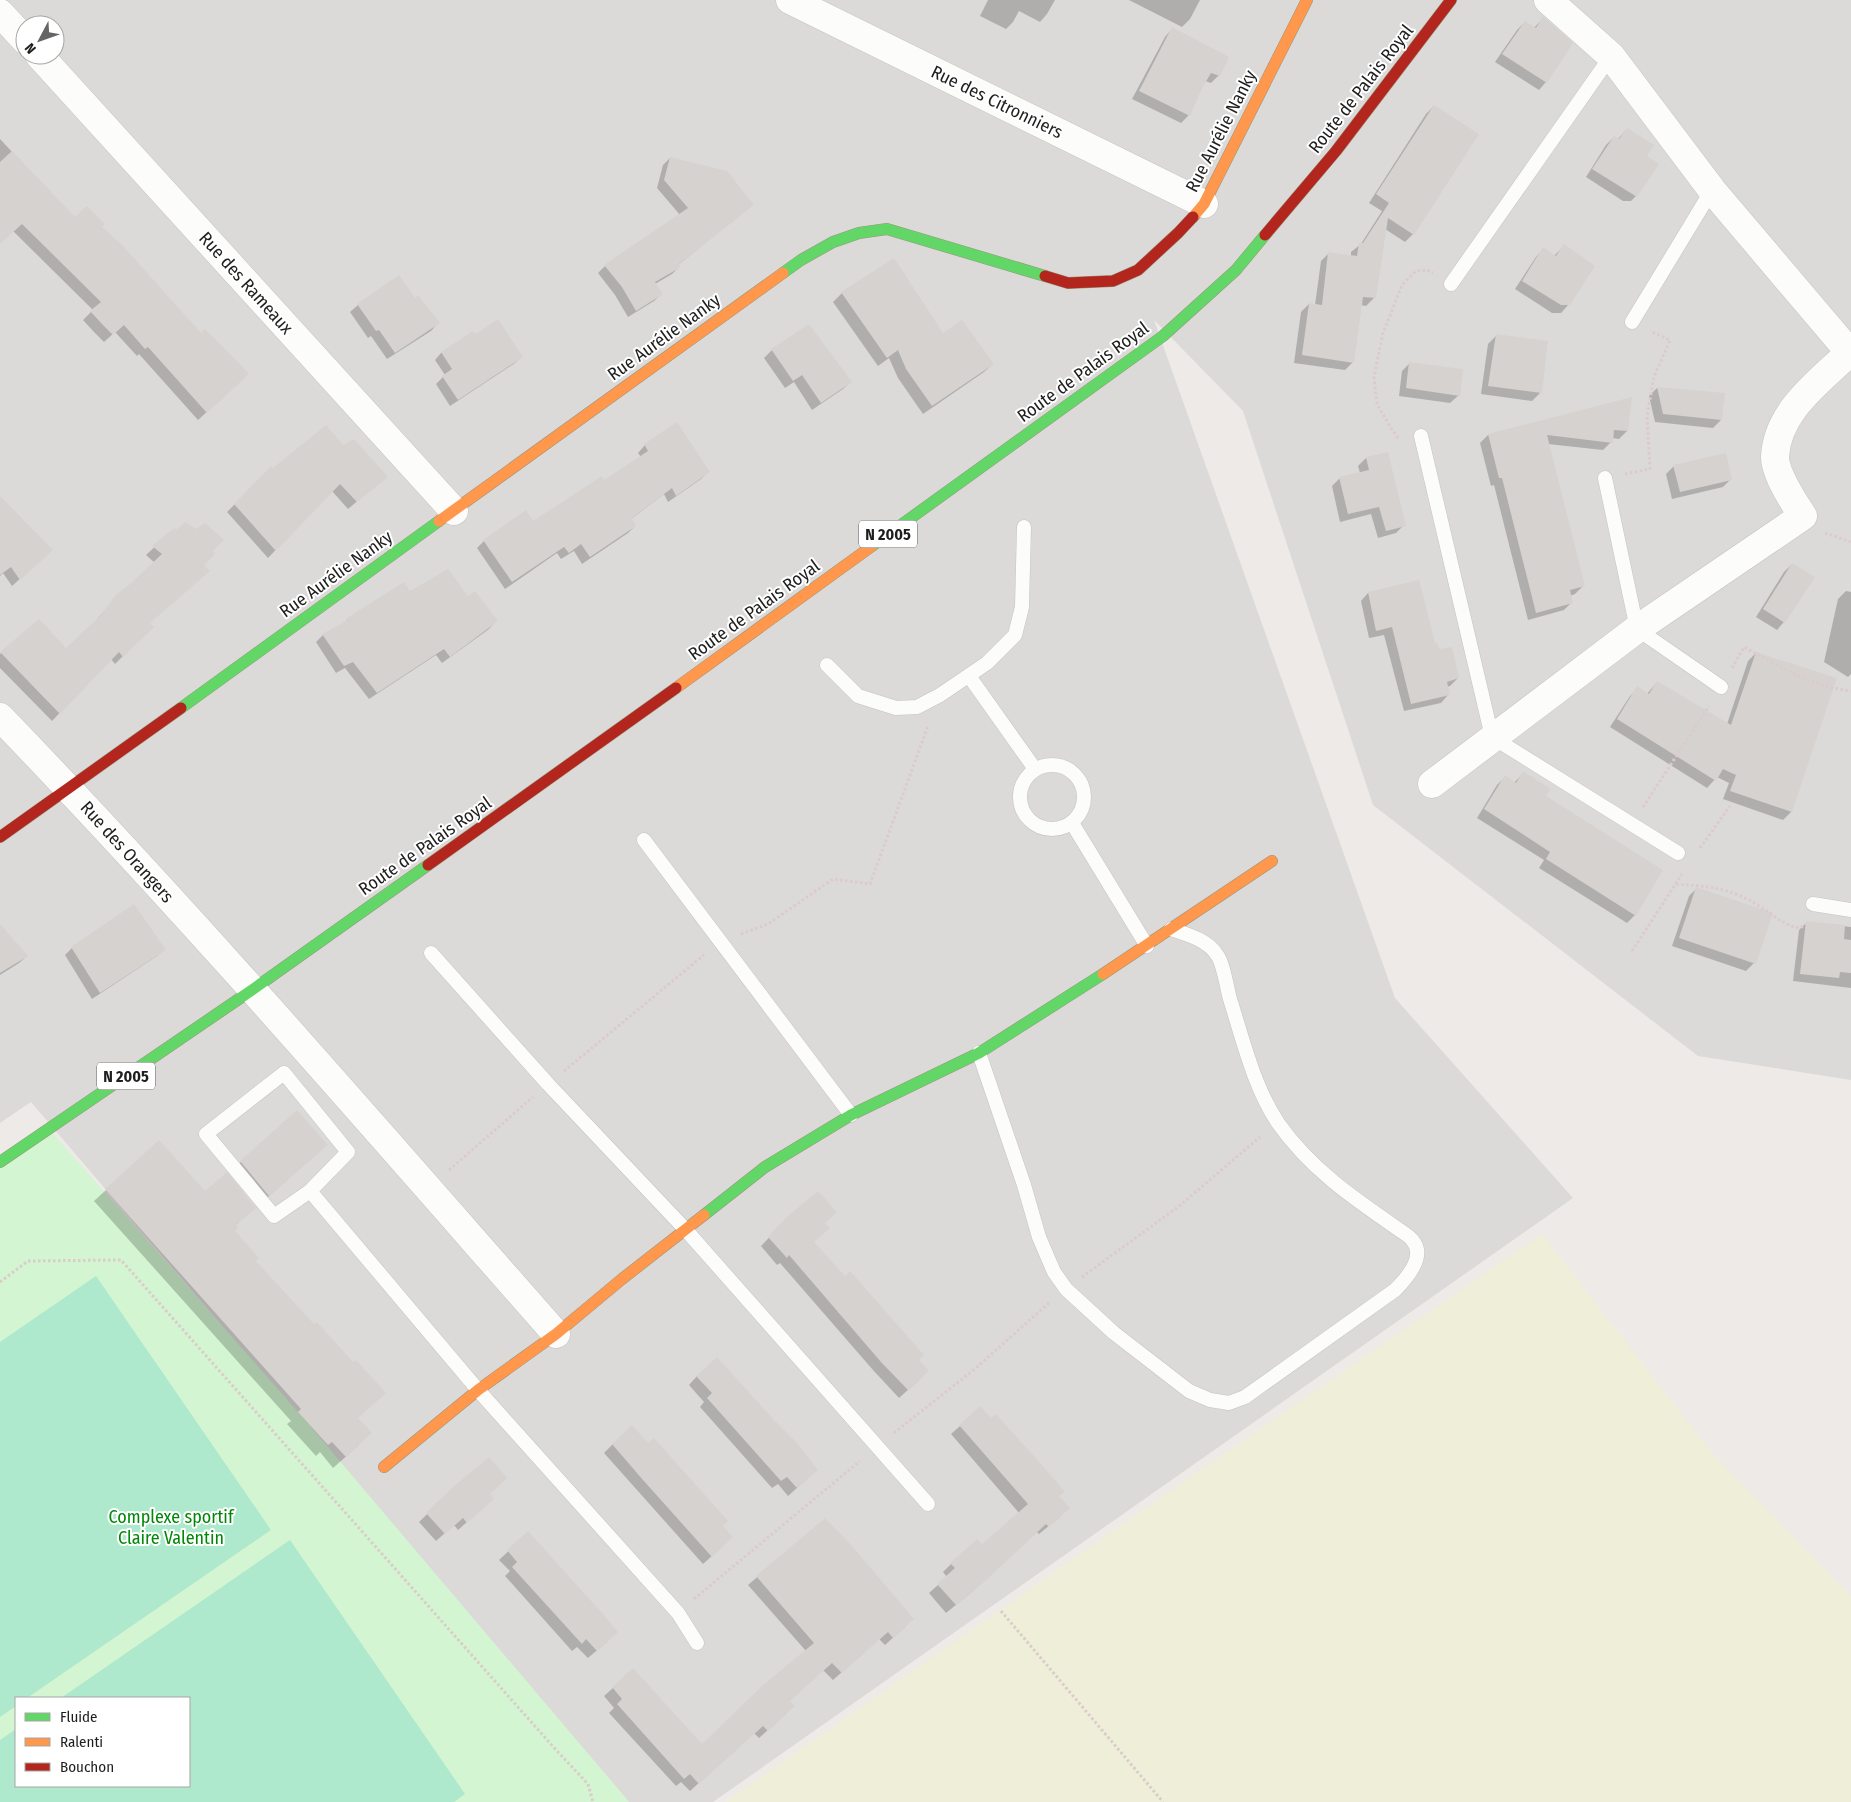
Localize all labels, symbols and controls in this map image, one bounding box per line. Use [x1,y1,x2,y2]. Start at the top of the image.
north arrow [15,15,65,65]
street label: Route de Palais Royal [1304,20,1418,158]
text: N [21,39,40,57]
street label: Rue des Citronniers [928,61,1067,144]
street label: Rue Aurélie Nanky [1181,66,1261,196]
street label: Rue des Rameaux [194,227,298,339]
street label: Rue Aurélie Nanky [603,289,725,385]
street label: Route de Palais Royal [1013,317,1153,427]
road number: N 2005 [859,520,917,548]
street label: Rue Aurélie Nanky [275,526,397,622]
street label: Route de Palais Royal [684,555,824,665]
street label: Route de Palais Royal [354,792,496,900]
street label: Rue des Orangers [76,797,179,907]
road number: N 2005 [97,1062,155,1090]
park label: Complexe sportif Claire Valentin [109,1506,235,1549]
legend [15,1697,190,1787]
text: Fluide [60,1708,97,1726]
text: Ralenti [60,1733,103,1751]
text: Bouchon [60,1758,114,1776]

